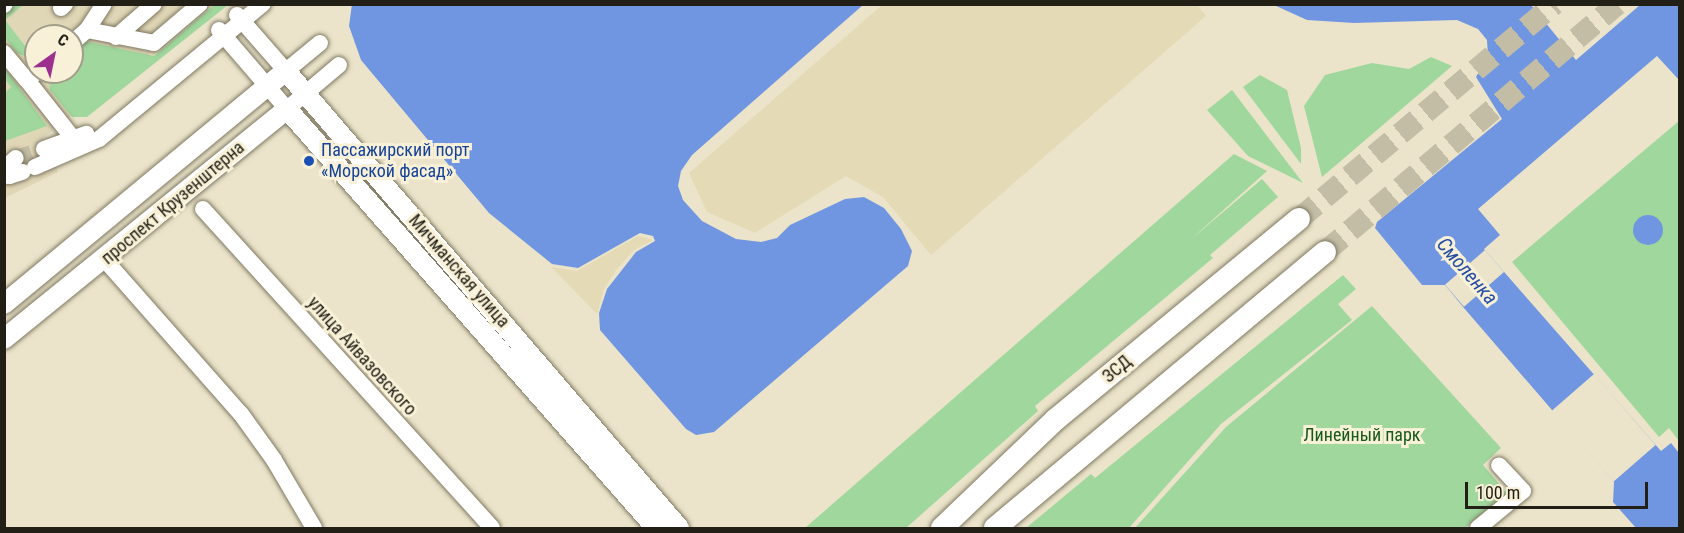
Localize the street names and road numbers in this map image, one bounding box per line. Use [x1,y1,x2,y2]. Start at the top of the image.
street label: проспект Крузенштерна [97,137,249,269]
street label: Мичманская улица [404,210,514,332]
street label: улица Айвазовского [303,292,421,420]
street label: ЗСД [1098,351,1136,387]

